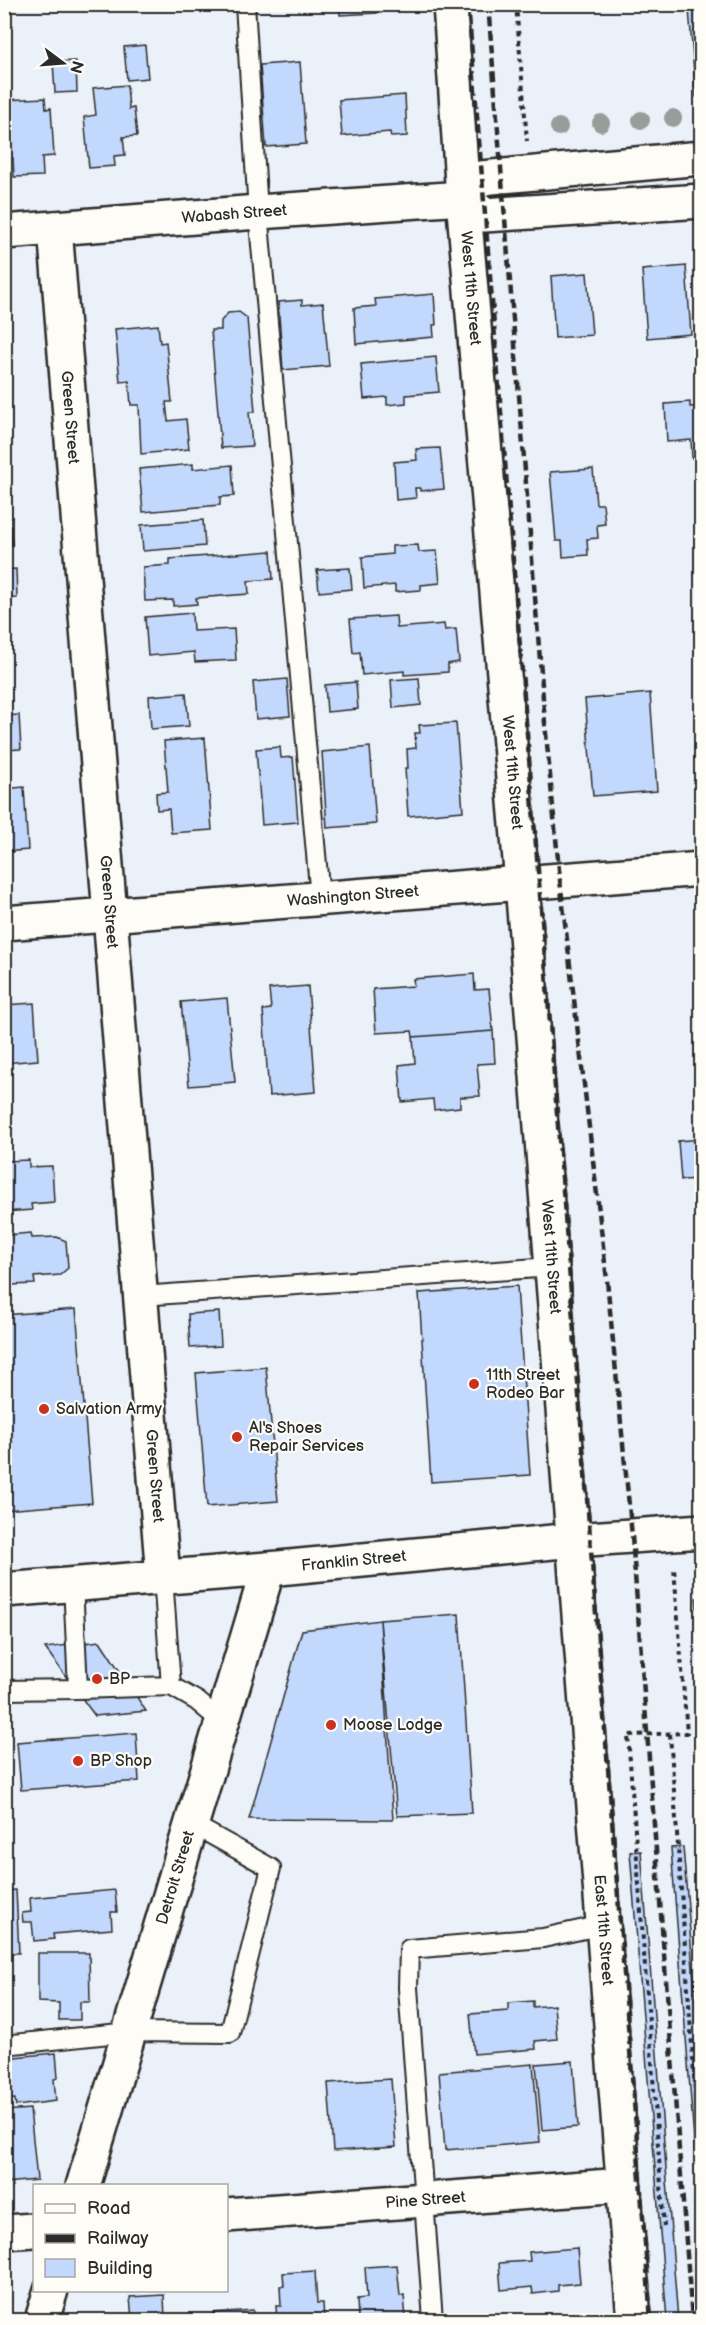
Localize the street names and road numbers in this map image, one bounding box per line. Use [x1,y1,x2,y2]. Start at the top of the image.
street label: Wabash Street [181,201,288,227]
street label: West 11th Street [456,230,485,346]
street label: Green Street [57,370,83,465]
street label: West 11th Street [498,715,527,830]
street label: Green Street [96,854,122,949]
street label: Washington Street [286,881,420,911]
street label: West 11th Street [537,1199,565,1315]
street label: Green Street [142,1429,168,1523]
street label: Franklin Street [300,1546,407,1575]
street label: Detroit Street [152,1828,199,1927]
street label: East 11th Street [590,1874,617,1986]
street label: Pine Street [385,2187,466,2212]

